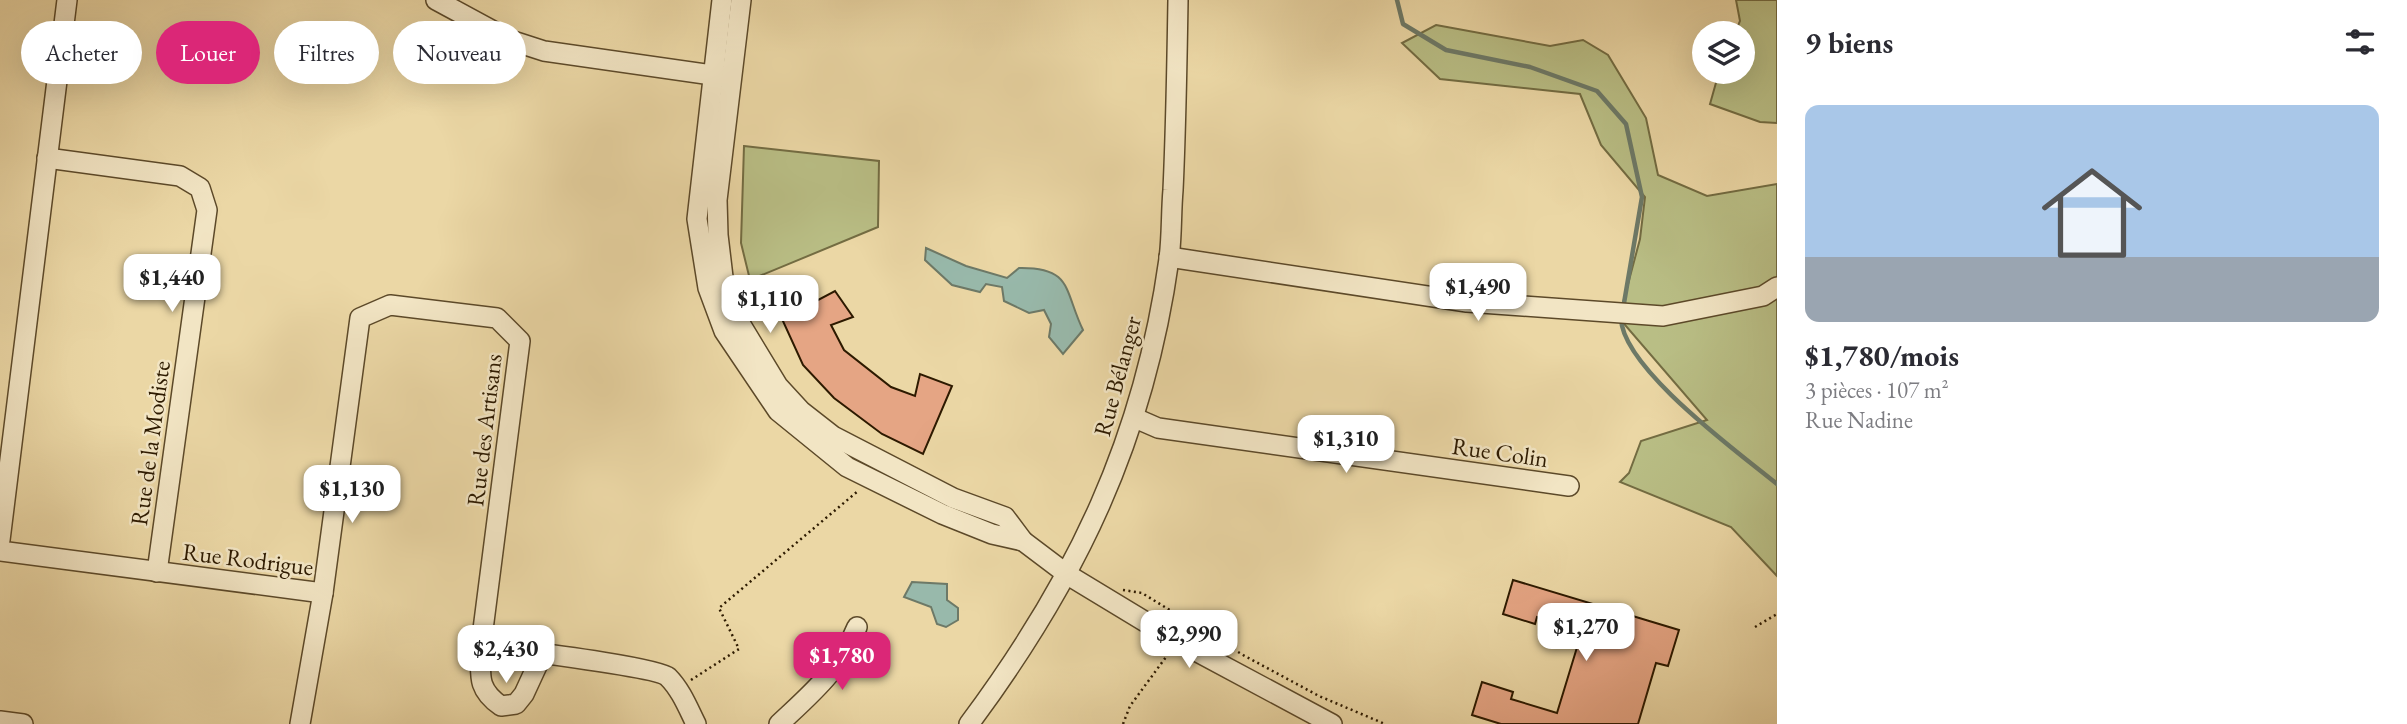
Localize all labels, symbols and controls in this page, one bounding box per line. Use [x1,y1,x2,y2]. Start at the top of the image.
chip: Acheter [21,21,142,84]
chip: Louer [156,21,260,84]
chip: Filtres [274,21,379,84]
chip: Nouveau [393,21,526,84]
map controls [1692,21,1755,84]
button: layers [1692,21,1755,84]
text: 9 biens [1805,23,1893,62]
icon: filters [2341,23,2379,61]
icon: home [2029,150,2155,276]
pin: $1,440 [115,254,229,314]
text: $1,440 [140,262,204,292]
pin: $1,490 [1421,264,1535,323]
text: $1,490 [1446,271,1510,301]
pin: $1,110 [713,276,827,335]
text: $1,110 [738,283,802,313]
street label: Rue Bélanger [1086,312,1148,440]
text: $1,780/mois [1805,336,1959,375]
street label: Rue des Artisans [459,352,509,508]
street label: Rue de la Modiste [123,359,177,527]
text: 3 pièces · 107 m² [1805,375,1949,405]
text: Rue Nadine [1805,405,1913,435]
pin: $1,310 [1289,416,1403,475]
text: $1,310 [1314,423,1378,453]
street label: Rue Colin [1450,430,1550,474]
pin: $1,130 [295,466,409,525]
text: $1,130 [320,473,384,503]
street label: Rue Rodrigue [181,536,315,582]
pin: $1,270 [1529,604,1643,663]
pin: $2,990 [1132,610,1246,670]
text: $1,270 [1554,611,1618,641]
text: $2,990 [1157,618,1221,648]
pin: $2,430 [449,626,563,685]
pin: $1,780 [785,632,899,692]
text: $2,430 [474,633,538,663]
text: $1,780 [810,640,874,670]

